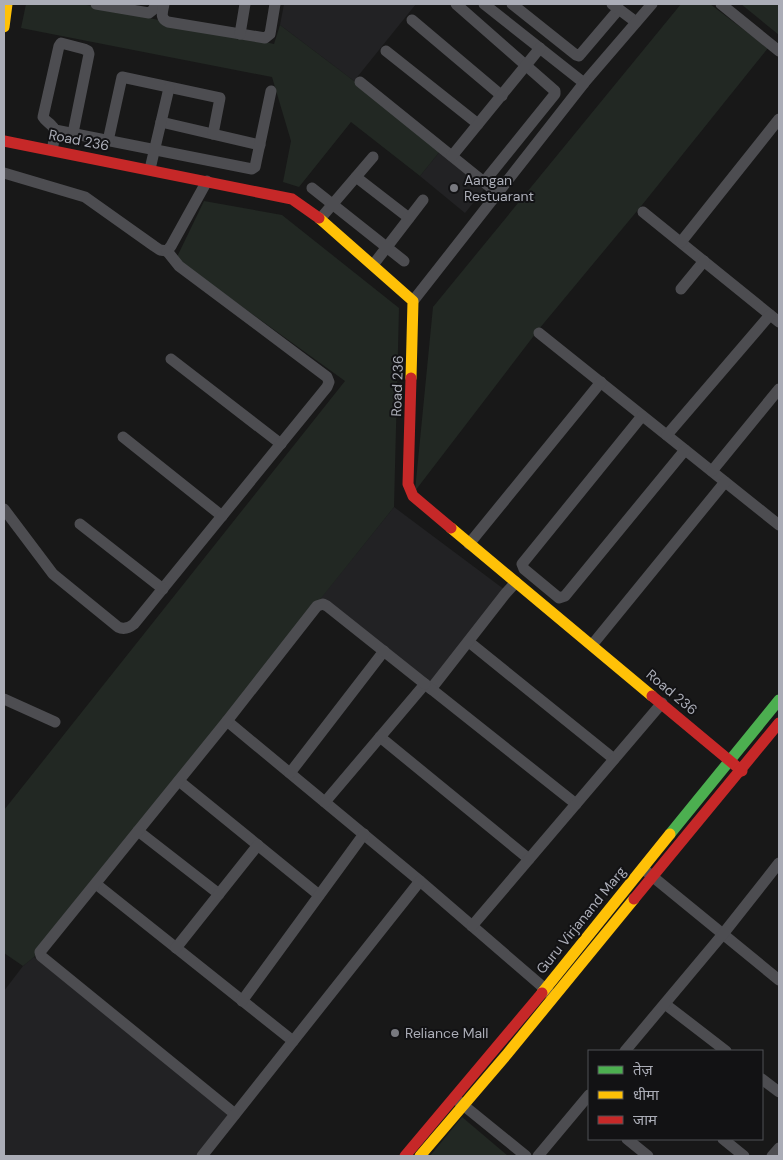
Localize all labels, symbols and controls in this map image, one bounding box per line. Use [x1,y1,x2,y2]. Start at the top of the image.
street label: Road 236 [47,125,111,155]
place label: Aangan Restuarant [464,171,534,205]
marker: Aangan Restuarant [448,182,460,194]
street label: Road 236 [387,355,407,417]
street label: Road 236 [643,665,701,719]
street label: Guru Virjanand Marg [532,863,630,977]
place label: Reliance Mall [405,1024,488,1042]
marker: Reliance Mall [389,1027,401,1039]
legend [588,1050,763,1140]
text: तेज़ [633,1060,654,1080]
text: धीमा [633,1085,660,1105]
text: जाम [633,1110,658,1130]

